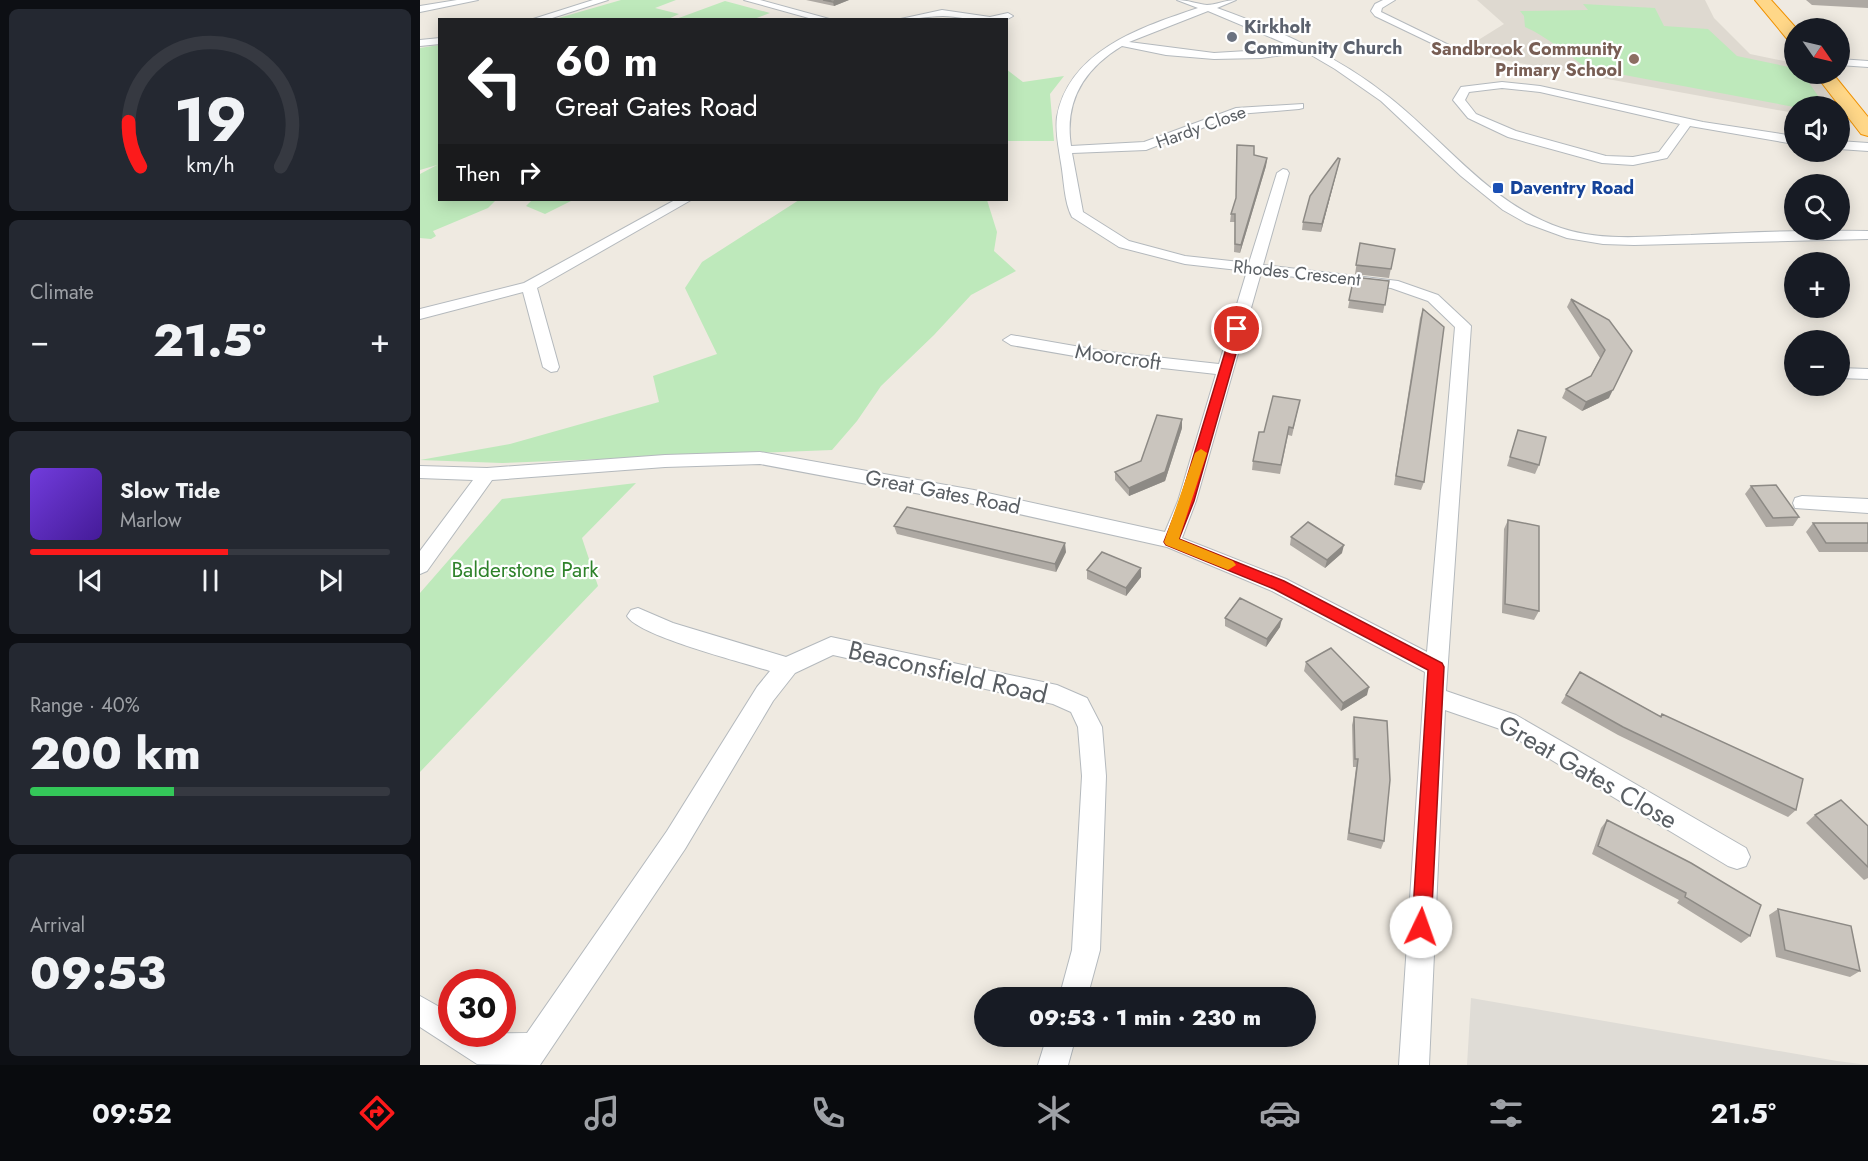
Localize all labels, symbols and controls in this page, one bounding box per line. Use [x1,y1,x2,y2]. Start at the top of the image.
place label: Kirkholt Community Church [1244,14,1402,61]
north arrow [1784,18,1850,84]
map controls [1784,18,1850,396]
marker: Kirkholt Community Church [1225,30,1239,44]
text: 60 m [555,31,658,92]
place label: Sandbrook Community Primary School [1431,36,1623,83]
icon: left [456,42,534,120]
marker: Sandbrook Community Primary School [1627,52,1641,66]
text: 19 [173,74,247,164]
text: Great Gates Road [555,87,758,126]
button: sound [1784,96,1850,162]
street label: Hardy Close [1152,99,1250,155]
text: km/h [186,149,234,180]
icon: right [513,156,546,189]
text: Then [456,157,501,189]
button: search [1784,174,1850,240]
place label: Daventry Road [1510,175,1634,201]
marker: Daventry Road [1491,181,1505,195]
button: + [1784,252,1850,318]
street label: Rhodes Crescent [1232,253,1363,293]
text: Climate [30,278,94,307]
pin [1211,303,1262,354]
text: 21.5° [153,308,266,373]
icon: arrive [1220,312,1253,345]
text: − [30,317,49,364]
text: + [370,317,390,364]
button: − [1784,330,1850,396]
street label: Moorcroft [1073,336,1163,378]
street label: Great Gates Road [863,462,1023,522]
text: Slow Tide [120,474,220,506]
text: Marlow [120,506,182,535]
park label: Balderstone Park [451,555,599,585]
icon: previous [74,564,107,597]
icon: pause [194,564,227,597]
icon: next [314,564,347,597]
street label: Beaconsfield Road [845,631,1051,713]
text: Range · 40% [30,691,140,720]
street label: Great Gates Close [1491,705,1685,839]
text: 200 km [30,721,201,786]
position arrow [1389,895,1453,959]
text: Arrival [30,911,85,940]
text: 09:53 [30,941,166,1006]
speed limit sign: 30 [438,969,516,1047]
text: 09:53 · 1 min · 230 m [1029,1001,1261,1033]
icon: directions [356,1092,398,1134]
icon: music [581,1092,623,1134]
icon: phone [807,1092,849,1134]
icon: climate [1033,1092,1075,1134]
icon: car [1259,1092,1301,1134]
icon: filters [1485,1092,1527,1134]
text: 09:52 [92,1094,172,1133]
text: 21.5° [1710,1094,1776,1133]

